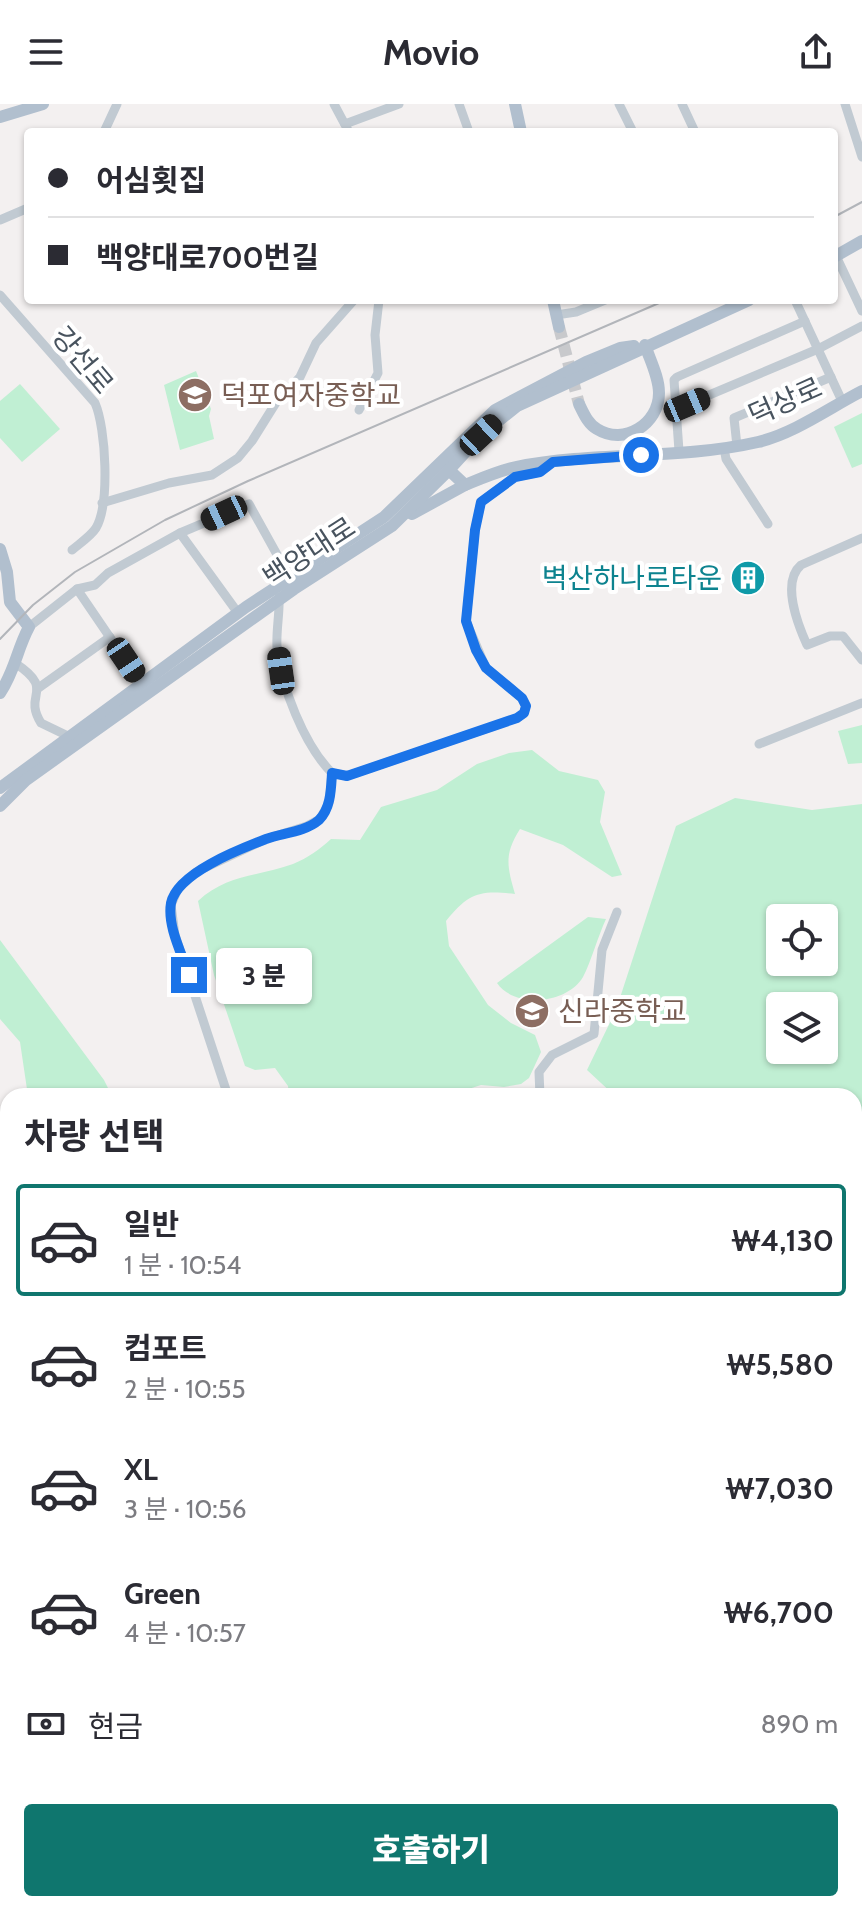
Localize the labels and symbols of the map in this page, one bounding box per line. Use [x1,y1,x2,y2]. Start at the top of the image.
street label: 강선로 [45,319,121,401]
street label: 덕상로 [743,370,827,432]
school or university icon: 덕포여자중학교 [176,376,214,414]
place label: 덕포여자중학교 [221,378,401,412]
car [660,385,714,425]
car [455,410,507,460]
route start [623,437,659,473]
car [197,492,251,534]
street label: 백양대로 [257,510,361,594]
building icon: 벽산하나로타운 [729,559,767,597]
place label: 벽산하나로타운 [542,561,722,595]
car [103,633,149,687]
car [266,646,296,696]
callout: 3 분 [217,947,313,1003]
route end [171,957,207,993]
school or university icon: 신라중학교 [513,992,551,1030]
place label: 신라중학교 [558,994,687,1028]

